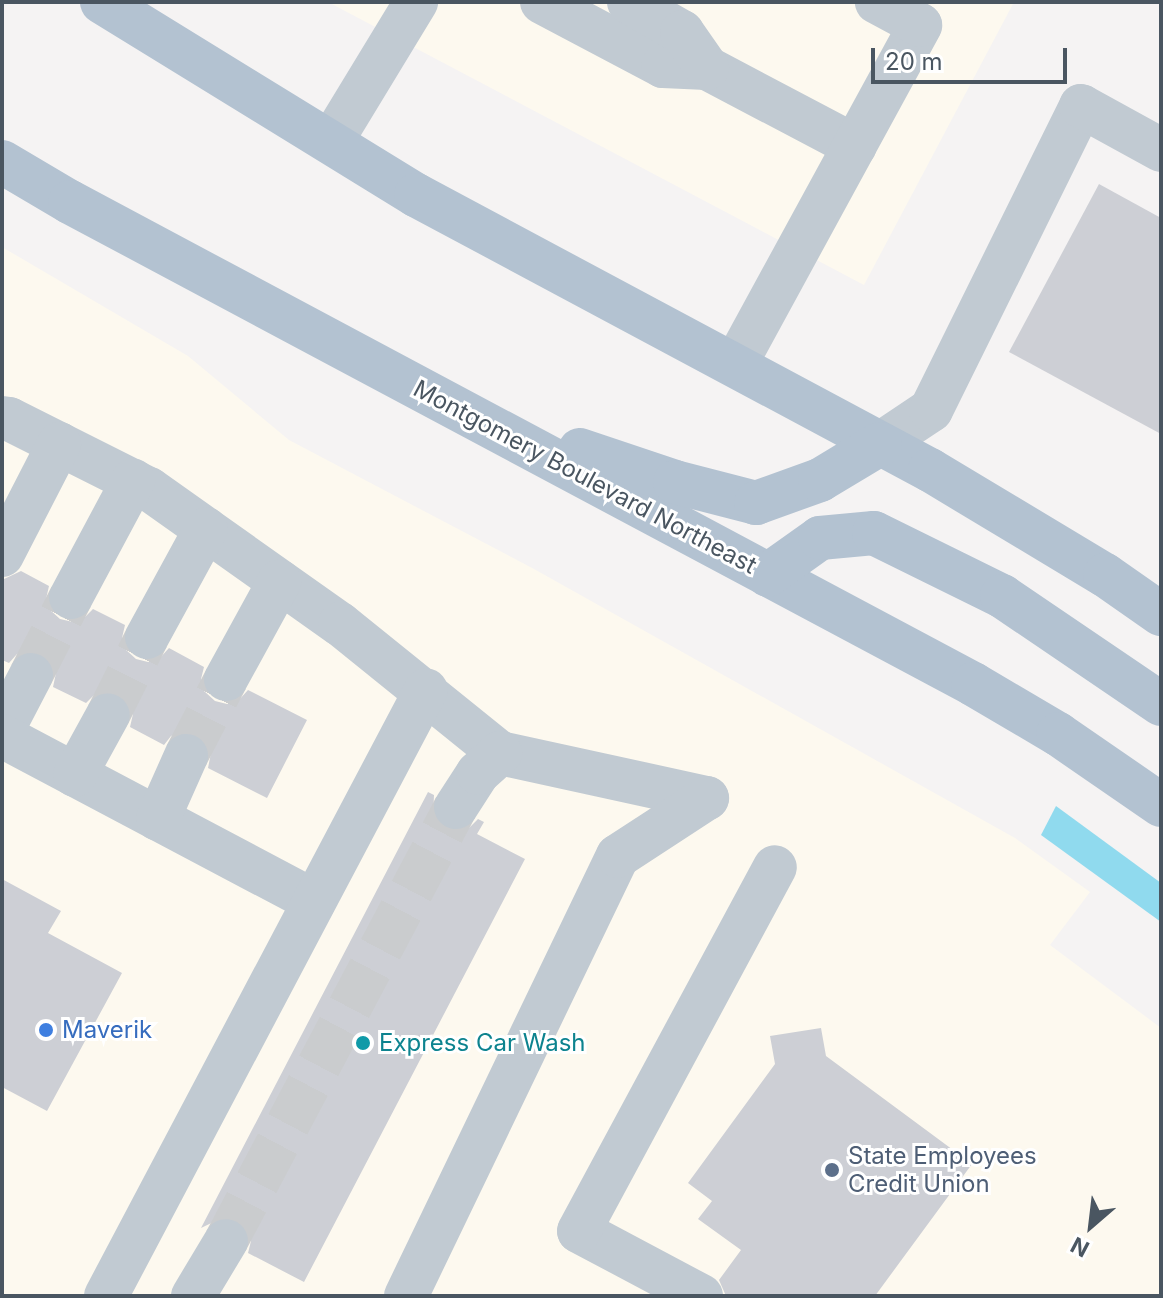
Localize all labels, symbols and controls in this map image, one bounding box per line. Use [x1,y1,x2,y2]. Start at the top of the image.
scale bar [875,32,1071,82]
text: 20 m [885,47,943,76]
street label: Montgomery Boulevard Northeast [409,374,761,580]
place label: Maverik [62,1016,152,1044]
marker: Maverik [37,1021,55,1039]
place label: Express Car Wash [379,1029,585,1057]
marker: Express Car Wash [354,1034,372,1052]
place label: State Employees Credit Union [848,1142,1037,1198]
marker: State Employees Credit Union [823,1161,841,1179]
north arrow [1051,1186,1131,1266]
text: N [1066,1232,1093,1263]

